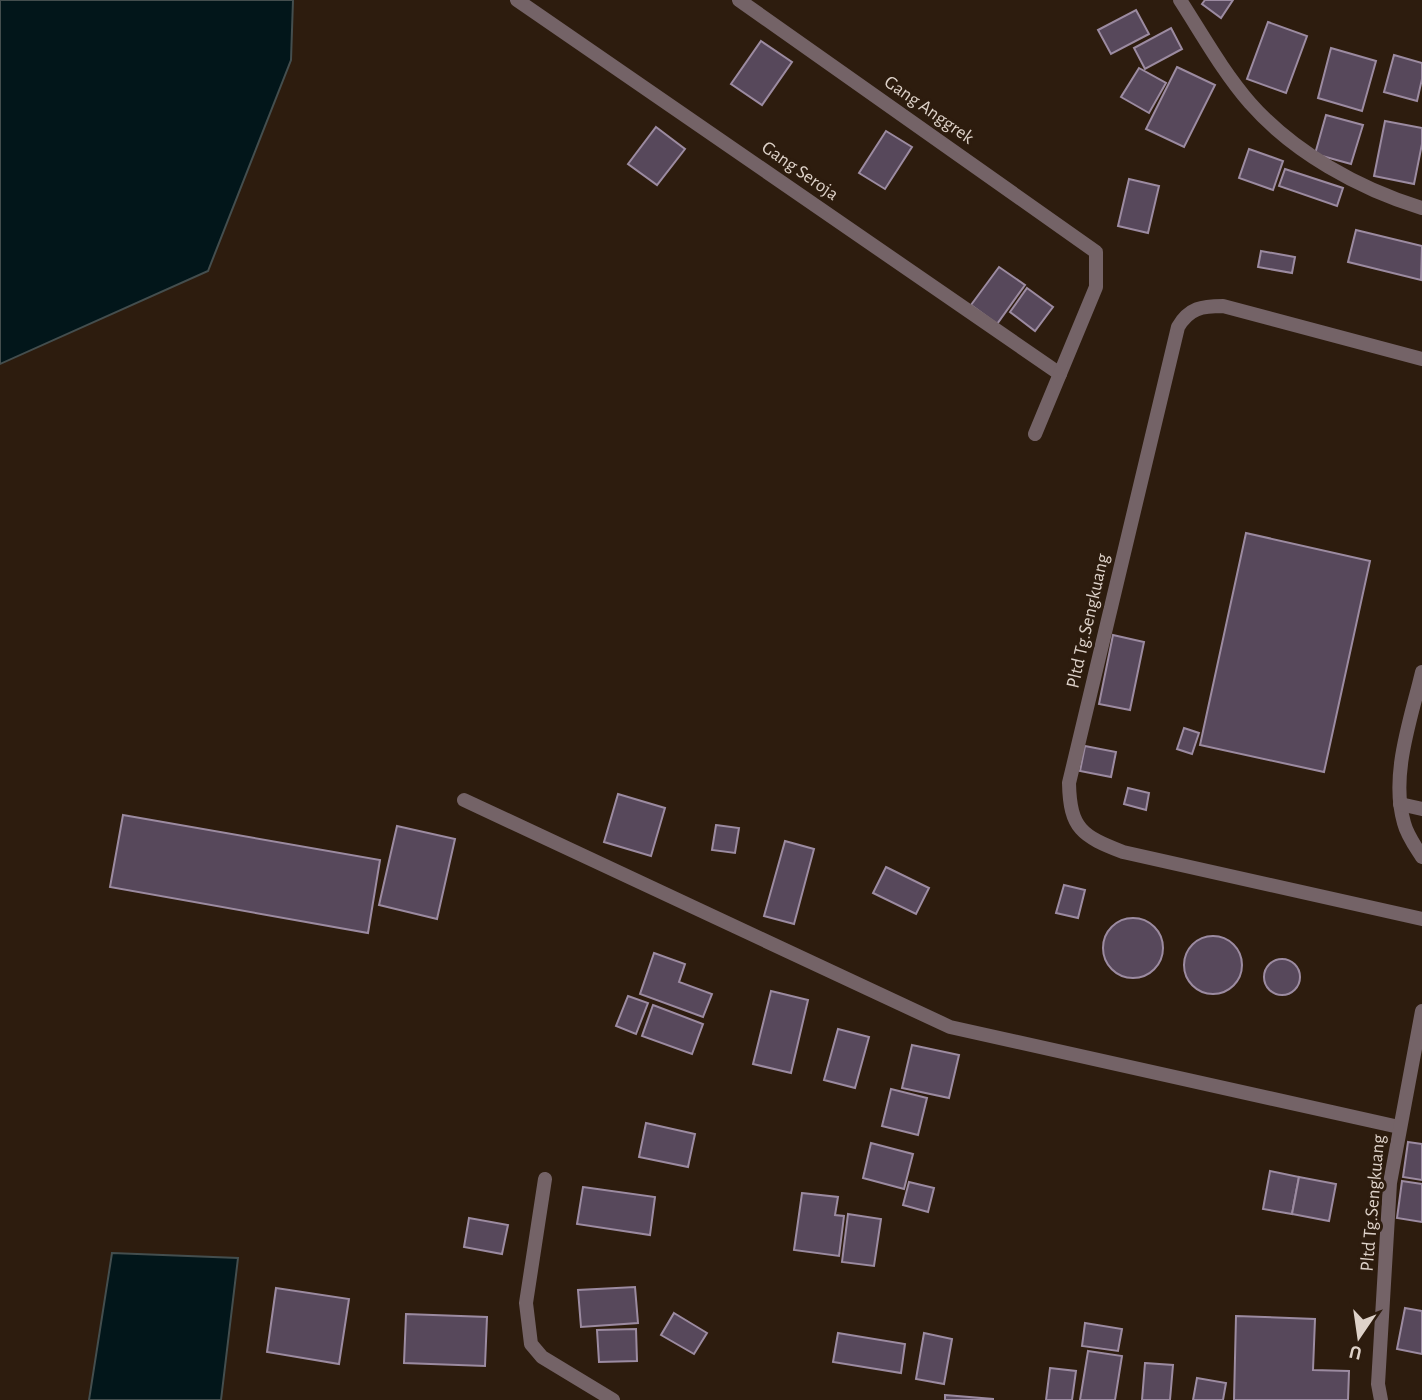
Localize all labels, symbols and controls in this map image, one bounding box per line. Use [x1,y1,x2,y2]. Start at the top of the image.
street label: Gang Anggrek [881,72,978,148]
street label: Gang Seroja [758,138,842,204]
street label: Pltd Tg.Sengkuang [1063,551,1113,690]
street label: Pltd Tg.Sengkuang [1358,1133,1389,1272]
north arrow [1324,1302,1394,1372]
text: U [1347,1341,1364,1363]

